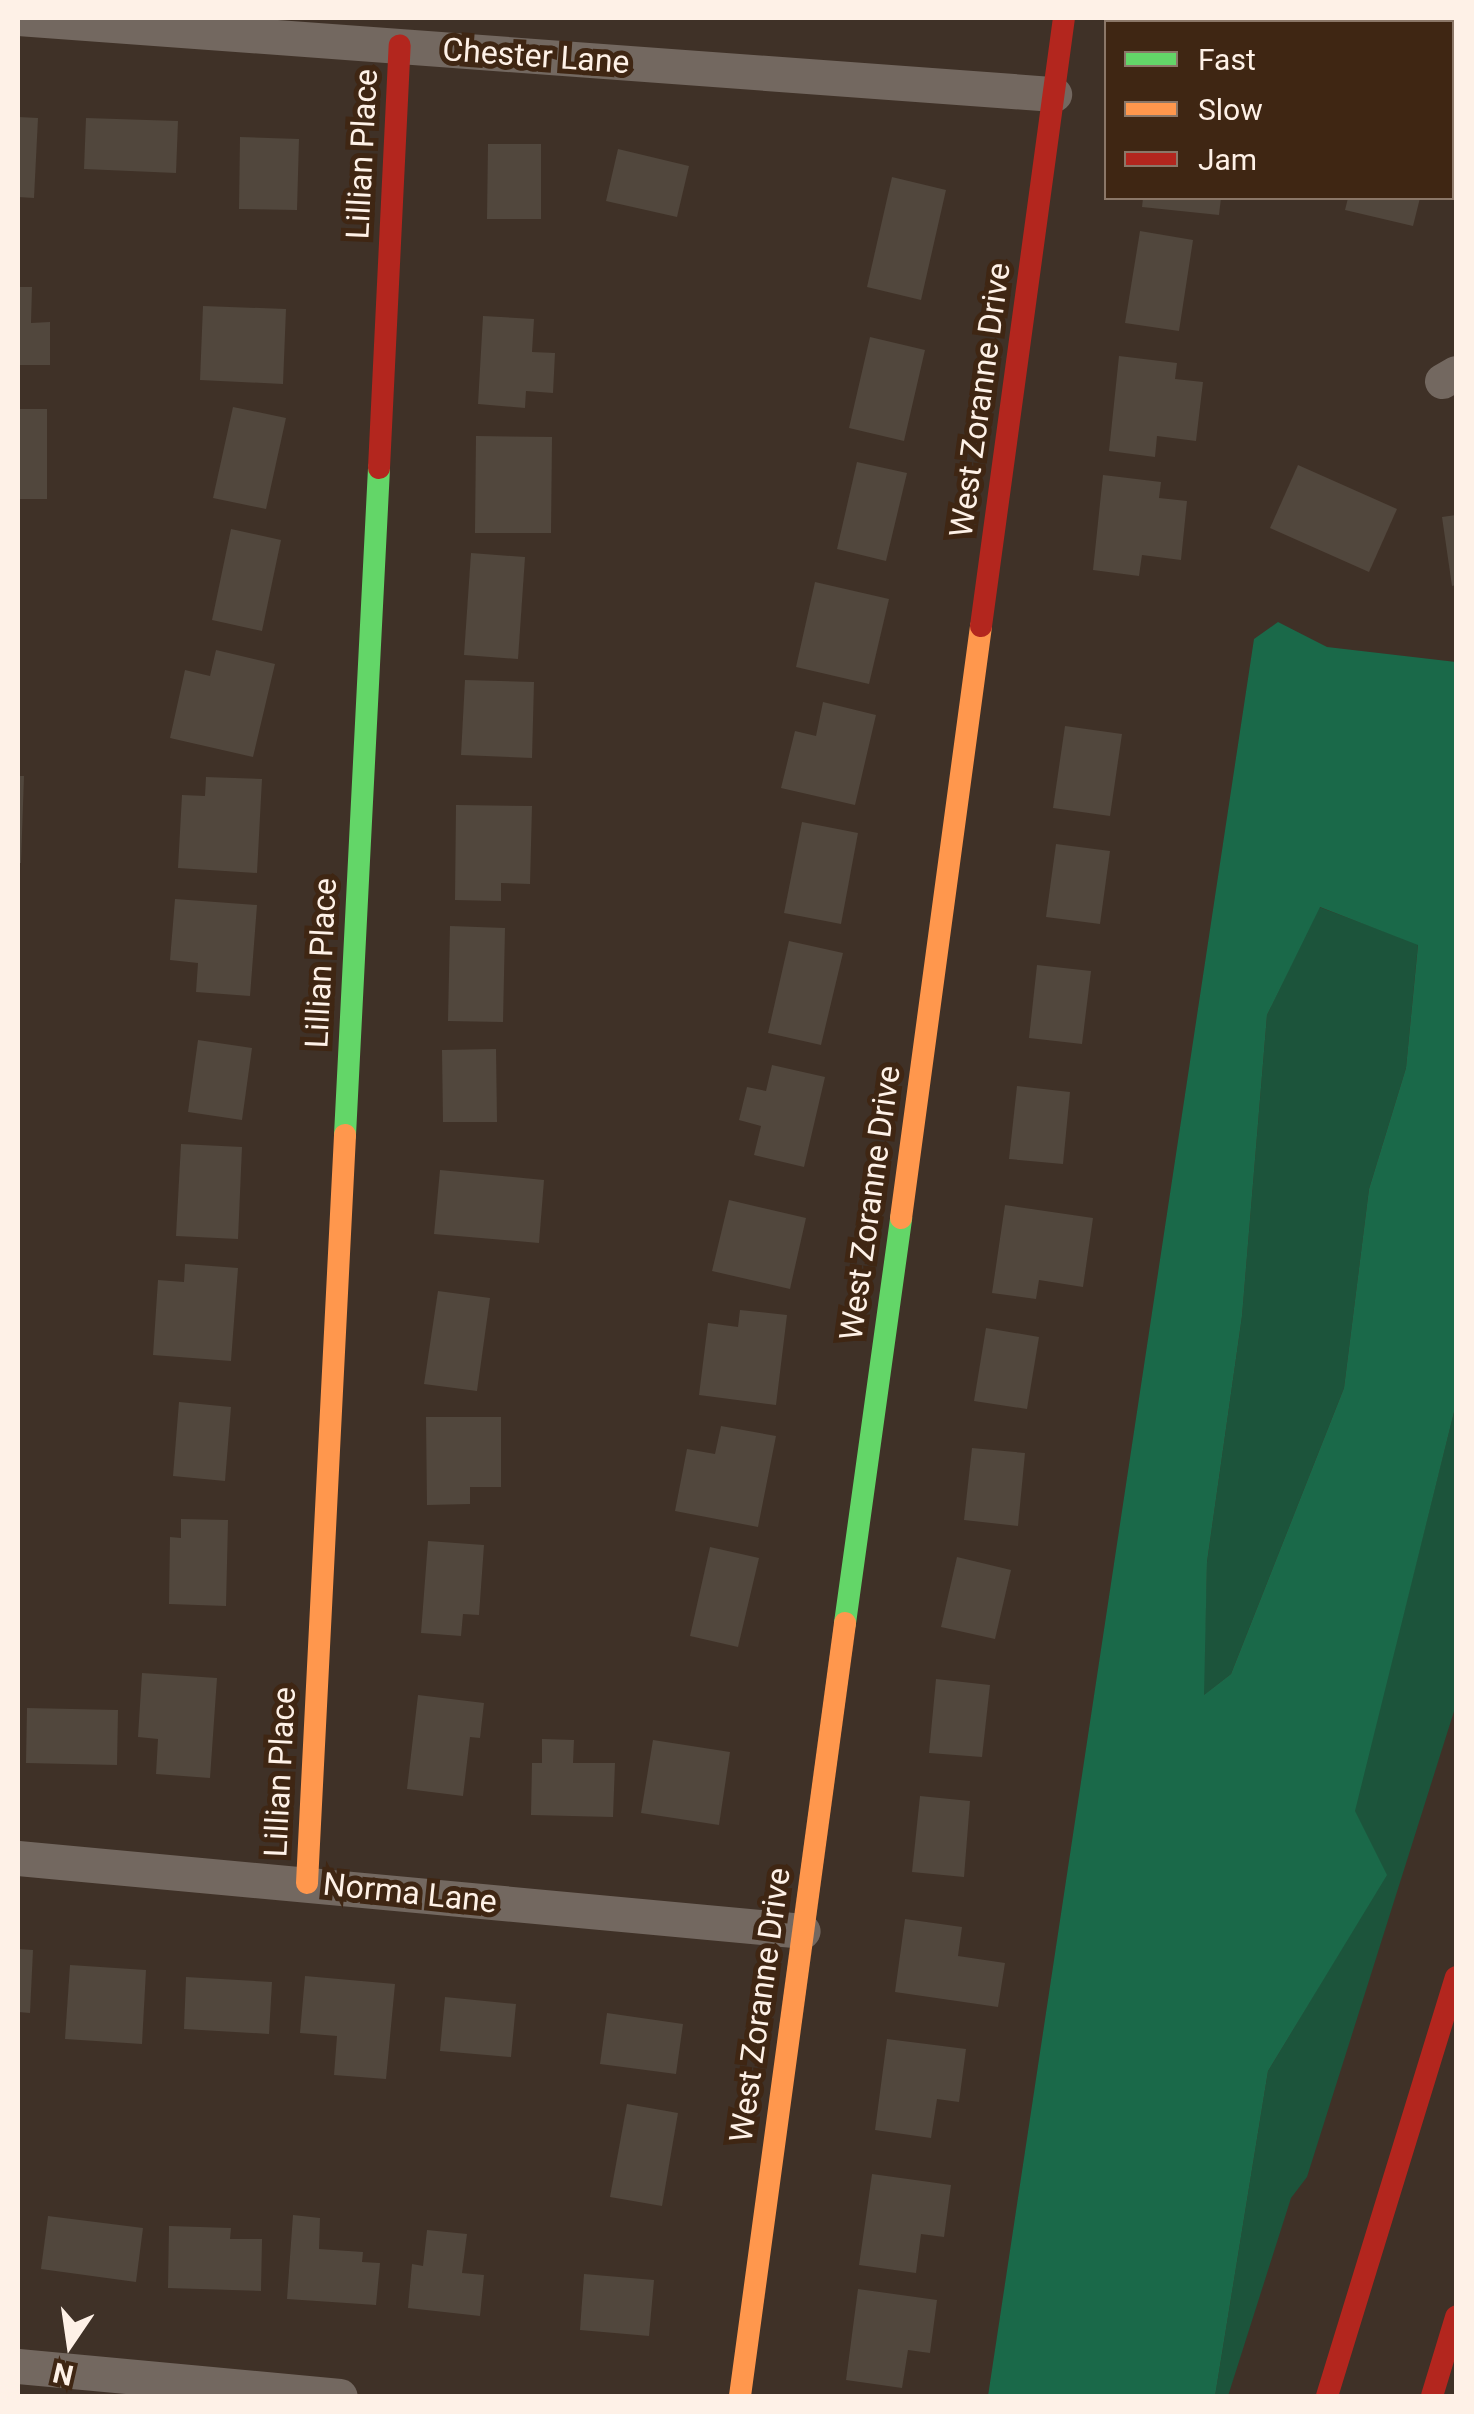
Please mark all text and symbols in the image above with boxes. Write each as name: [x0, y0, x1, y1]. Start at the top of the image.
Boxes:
legend: [1104, 20, 1454, 200]
street label: Chester Lane: [441, 30, 631, 82]
text: Fast: [1198, 42, 1256, 77]
street label: Lillian Place: [338, 68, 386, 240]
text: Slow: [1198, 92, 1263, 127]
text: Jam: [1198, 142, 1257, 177]
street label: West Zoranne Drive: [942, 260, 1018, 540]
street label: Lillian Place: [297, 877, 345, 1049]
street label: West Zoranne Drive: [832, 1063, 908, 1343]
street label: Lillian Place: [256, 1686, 304, 1858]
street label: Norma Lane: [321, 1865, 499, 1921]
street label: West Zoranne Drive: [722, 1865, 798, 2145]
north arrow: [20, 2294, 120, 2394]
text: N: [50, 2355, 76, 2392]

